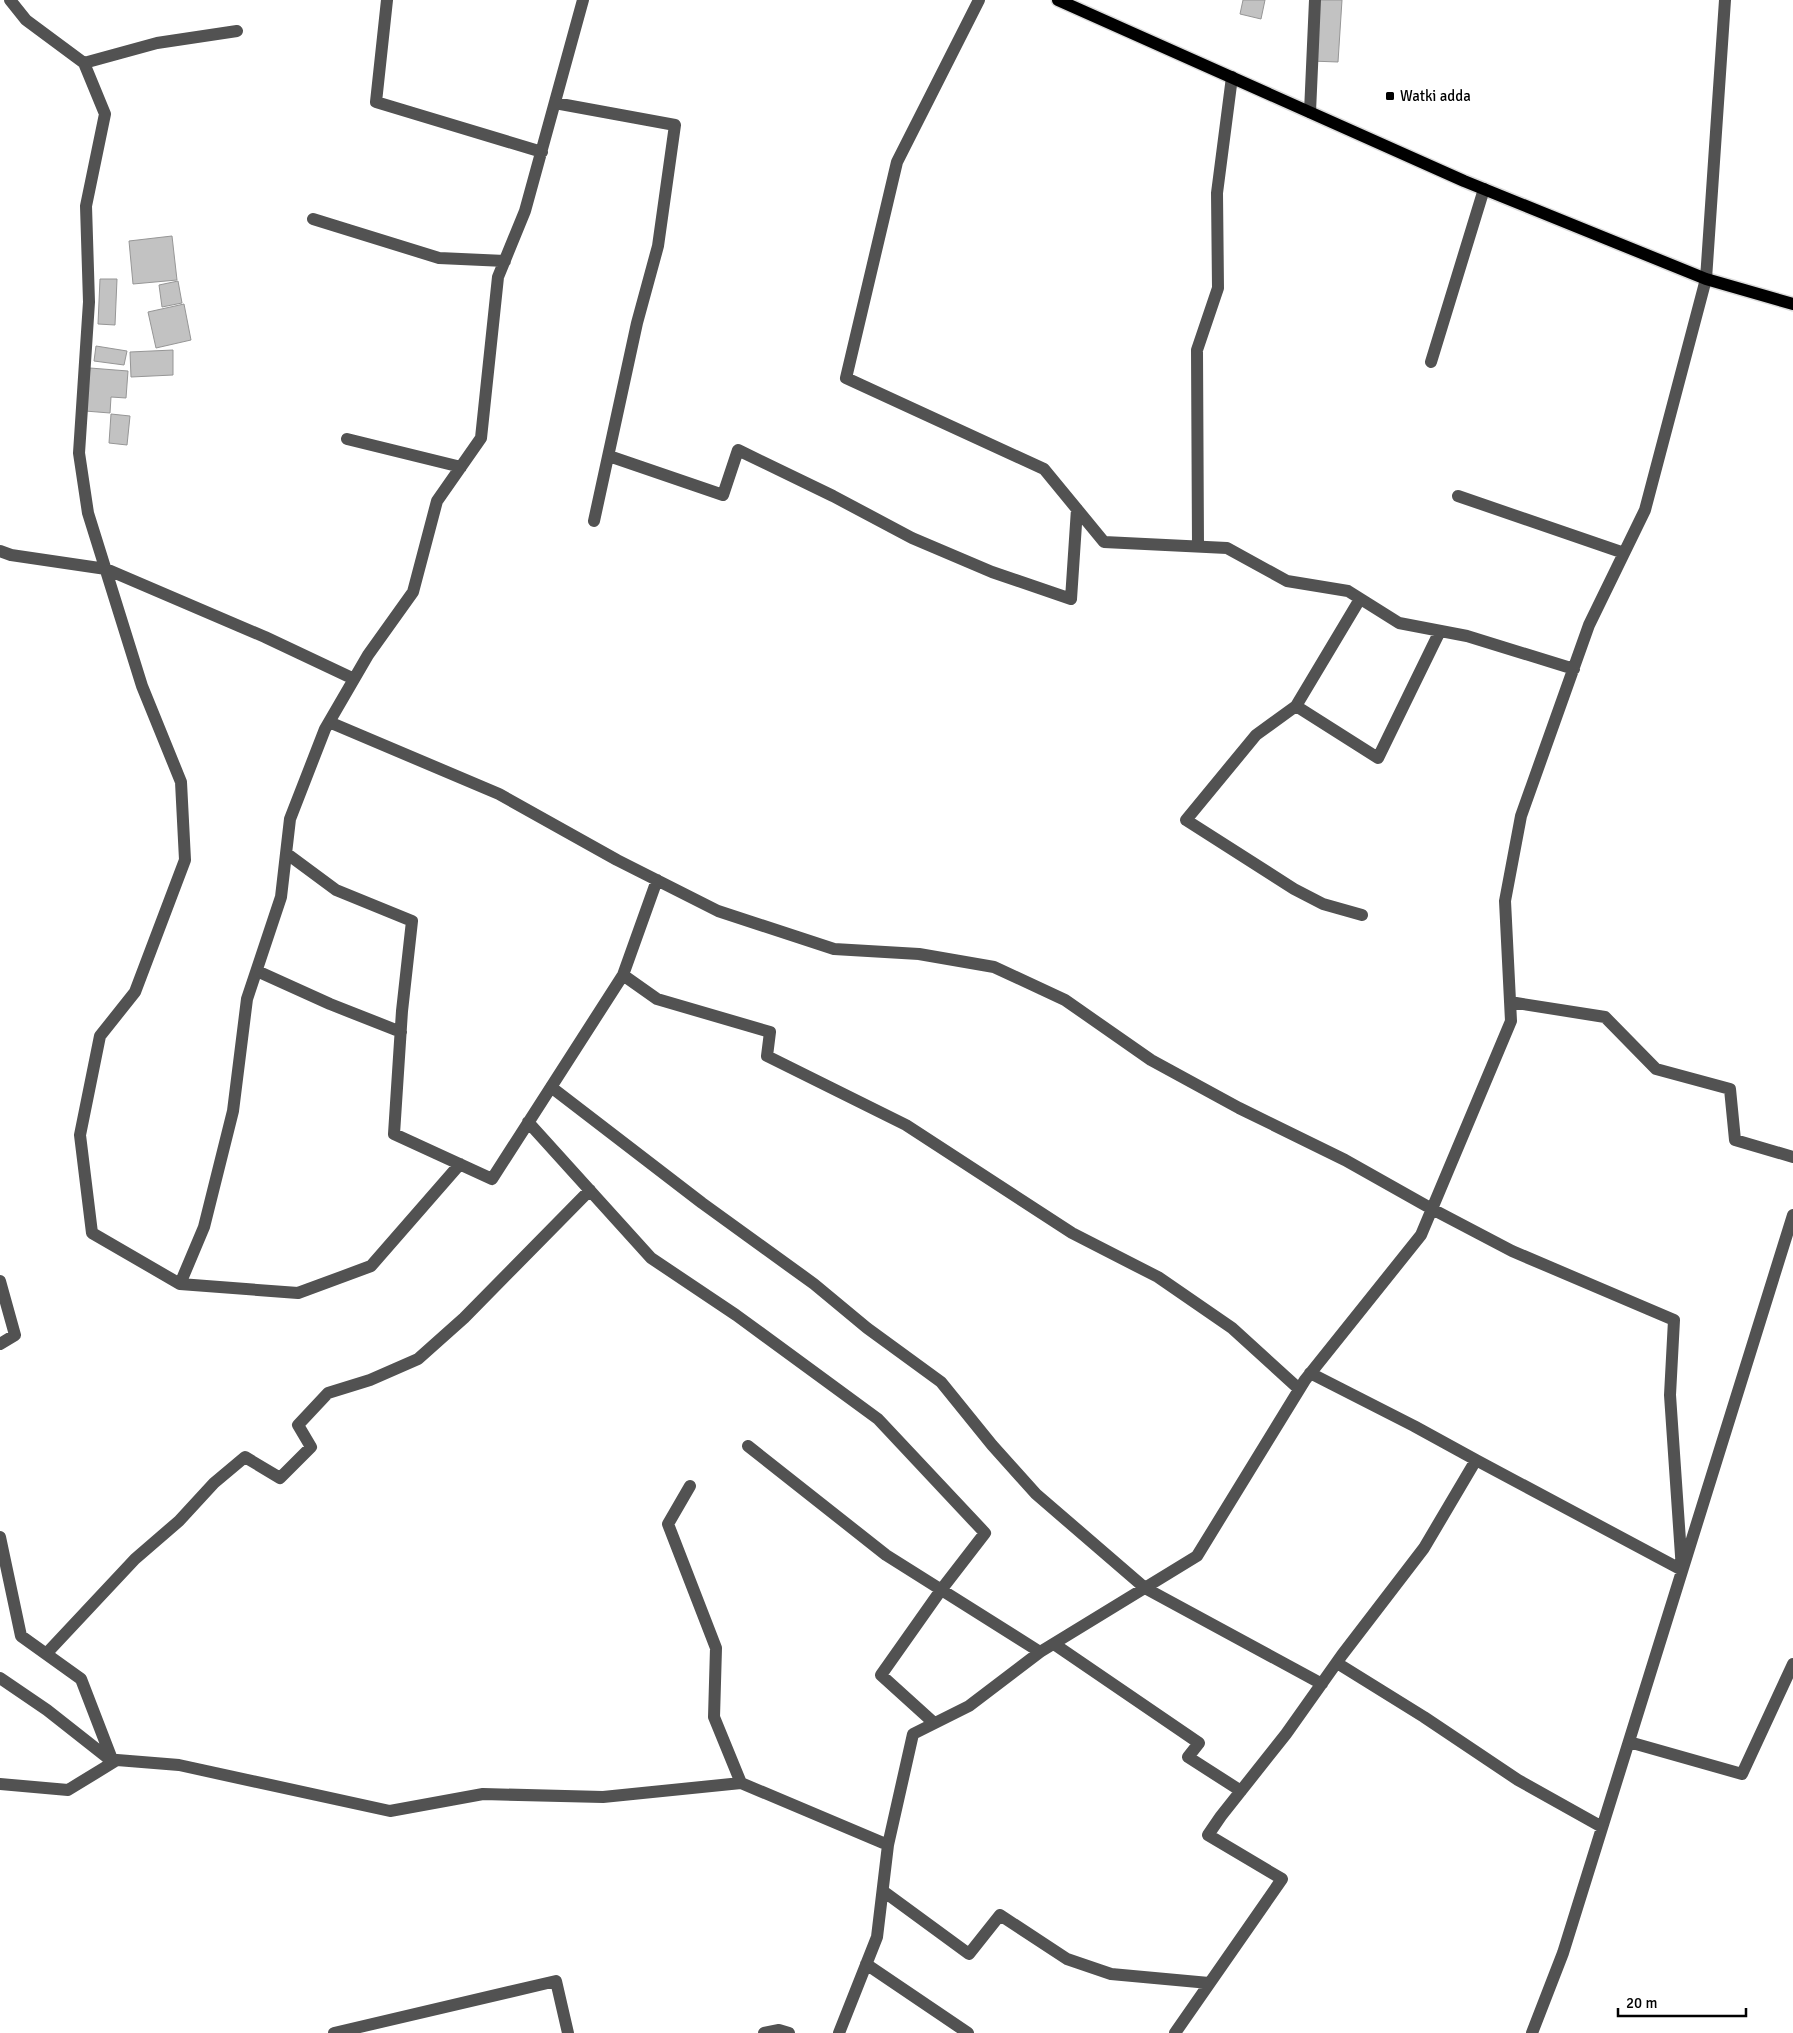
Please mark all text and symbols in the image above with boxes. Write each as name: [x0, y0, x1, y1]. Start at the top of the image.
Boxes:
place label: Watki adda: [1400, 87, 1471, 105]
marker: Watki adda: [1384, 90, 1396, 102]
scale bar: [1618, 1986, 1746, 2018]
text: 20 m: [1626, 1994, 1657, 2012]

